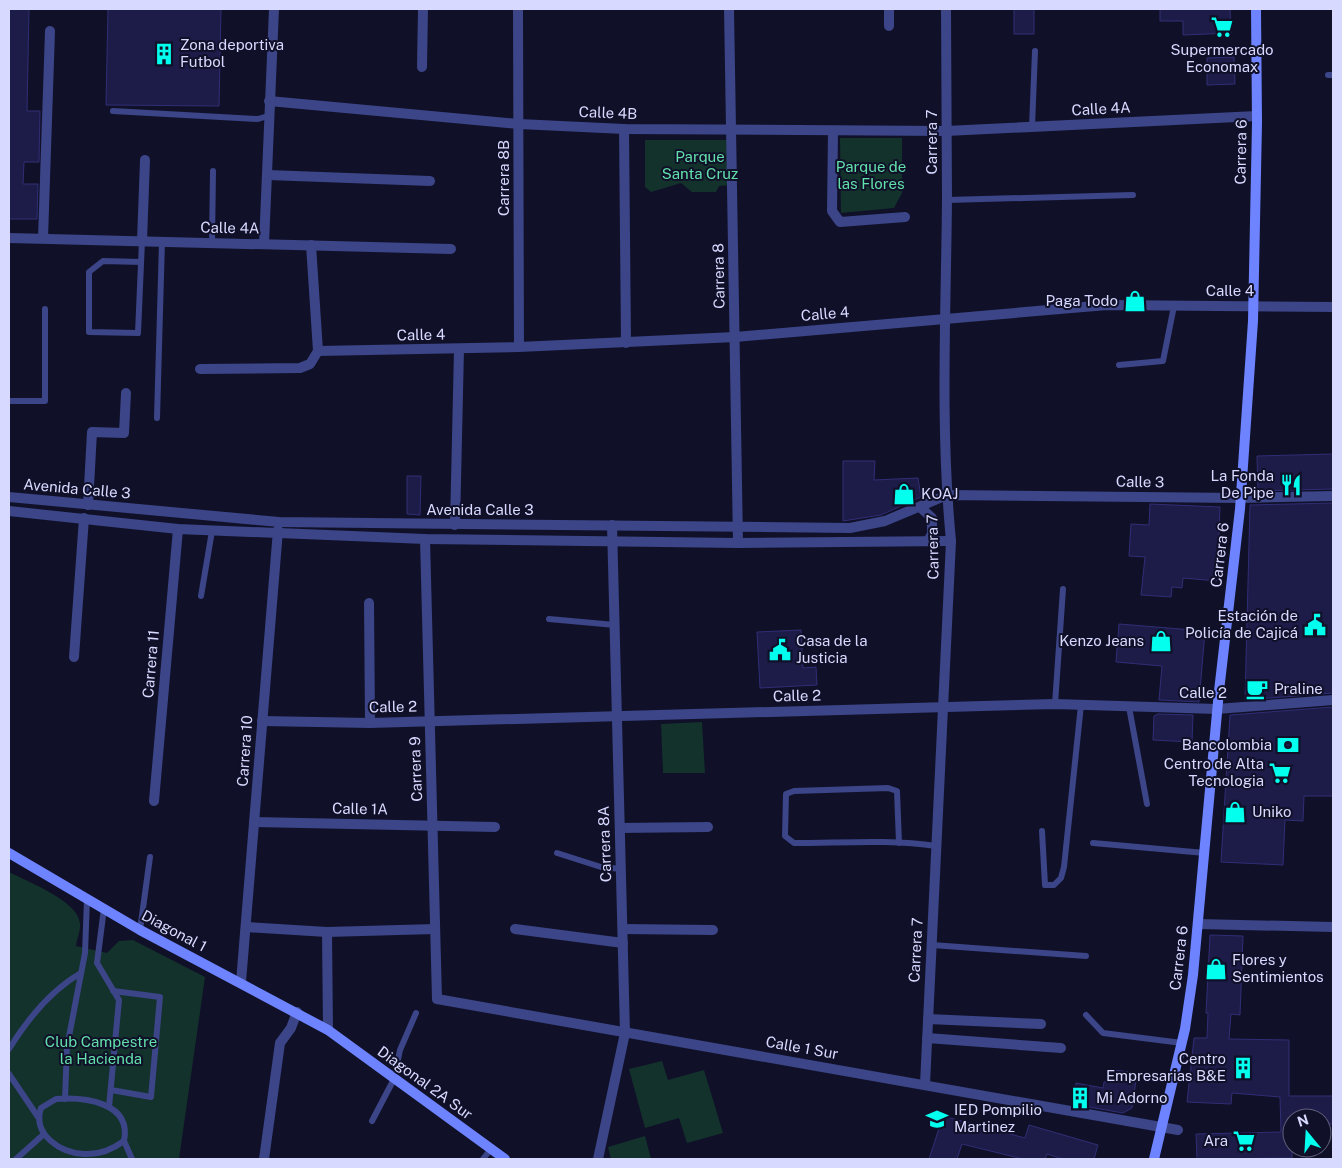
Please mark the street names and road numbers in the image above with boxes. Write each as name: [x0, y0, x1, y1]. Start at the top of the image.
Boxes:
street label: Calle 4A: [1071, 98, 1131, 119]
street label: Calle 4B: [578, 103, 638, 122]
street label: Carrera 7: [923, 109, 940, 175]
street label: Carrera 6: [1231, 119, 1250, 185]
street label: Carrera 8B: [495, 140, 512, 216]
street label: Calle 4A: [200, 218, 260, 237]
street label: Carrera 8: [709, 243, 728, 309]
street label: Calle 4: [1206, 282, 1254, 299]
street label: Calle 4: [800, 303, 850, 324]
street label: Calle 4: [397, 326, 445, 343]
street label: Calle 3: [1116, 473, 1164, 490]
street label: Avenida Calle 3: [23, 475, 131, 502]
street label: Avenida Calle 3: [426, 501, 534, 518]
street label: Carrera 7: [923, 514, 942, 580]
street label: Carrera 6: [1207, 521, 1232, 588]
street label: Carrera 11: [139, 629, 162, 699]
street label: Calle 2: [1179, 684, 1227, 701]
street label: Calle 2: [773, 687, 821, 704]
street label: Calle 2: [369, 698, 417, 715]
street label: Carrera 10: [234, 715, 255, 787]
street label: Carrera 9: [406, 736, 425, 802]
street label: Calle 1A: [332, 800, 388, 817]
street label: Carrera 8A: [595, 805, 614, 883]
street label: Diagonal 1: [139, 906, 210, 955]
street label: Carrera 7: [905, 917, 926, 983]
street label: Carrera 6: [1166, 924, 1191, 991]
street label: Calle 1 Sur: [764, 1033, 840, 1062]
street label: Diagonal 2A Sur: [375, 1042, 476, 1123]

